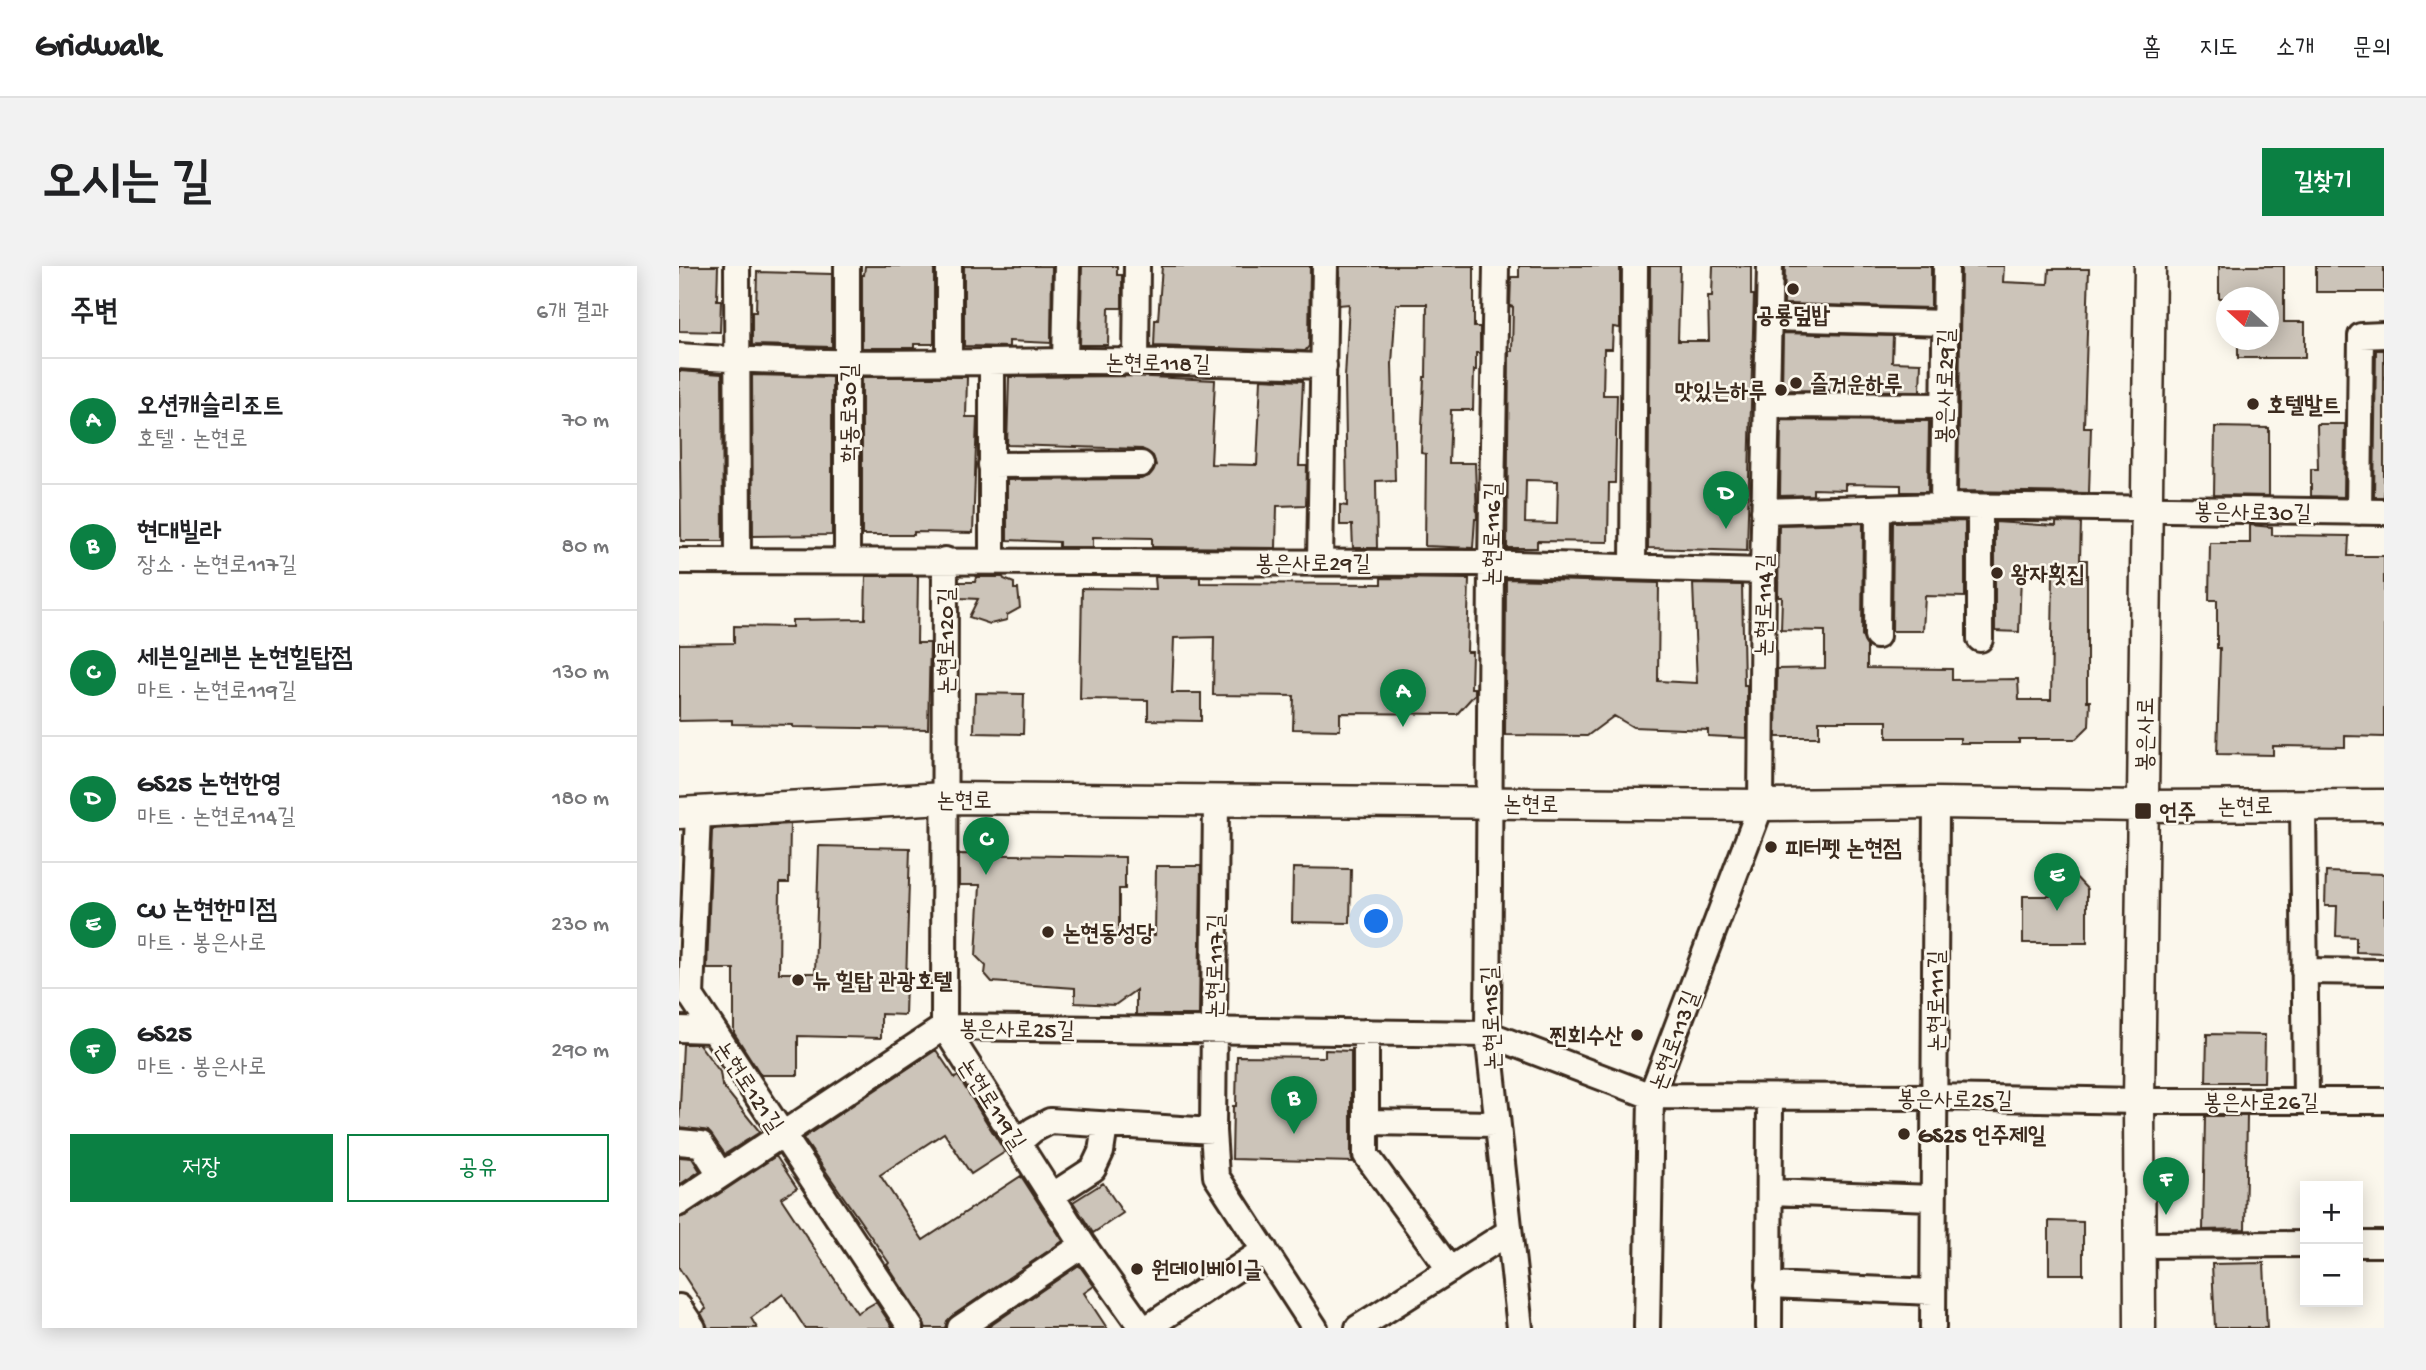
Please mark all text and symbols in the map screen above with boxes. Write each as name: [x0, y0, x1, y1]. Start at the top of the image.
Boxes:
text: Gridwalk: [35, 29, 160, 67]
text: 홈: [2142, 35, 2161, 64]
text: 지도: [2199, 35, 2238, 64]
text: 소개: [2276, 35, 2314, 64]
text: 문의: [2352, 35, 2391, 64]
button: 길찾기: [2262, 148, 2384, 216]
text: 오시는 길: [42, 157, 211, 215]
marker: 공룡덮밥: [1785, 281, 1801, 297]
north arrow: [2216, 287, 2279, 350]
text: 주변: [70, 297, 118, 332]
text: 6개 결과: [536, 300, 609, 327]
place label: 공룡덮밥: [1756, 304, 1831, 331]
street label: 봉은사로29길: [1933, 328, 1962, 444]
street label: 논현로118길: [1105, 351, 1211, 380]
street label: 학동로30길: [838, 363, 865, 463]
place label: 즐거운하루: [1810, 372, 1903, 400]
marker: 즐거운하루: [1788, 375, 1804, 391]
place label: 맛있는하루: [1674, 380, 1767, 407]
marker: 맛있는하루: [1773, 382, 1789, 398]
text: 오션캐슬리조트: [137, 393, 283, 424]
place label: 호텔발트: [2267, 394, 2341, 421]
marker: 호텔발트: [2245, 396, 2261, 412]
text: A: [86, 408, 100, 435]
text: 70 m: [562, 408, 609, 435]
text: 호텔 · 논현로: [137, 427, 248, 454]
pin: D: [1703, 471, 1749, 529]
street label: 논현로116길: [1480, 482, 1509, 586]
street label: 봉은사로30길: [2194, 500, 2312, 529]
text: 현대빌라: [137, 519, 221, 550]
text: B: [87, 534, 99, 561]
text: 80 m: [562, 534, 609, 561]
street label: 봉은사로29길: [1255, 552, 1371, 579]
text: 장소 · 논현로117길: [137, 553, 297, 580]
street label: 논현로114길: [1752, 553, 1781, 657]
place label: 왕자횟집: [2011, 562, 2085, 590]
marker: 왕자횟집: [1989, 565, 2005, 581]
street label: 논현로120길: [935, 587, 962, 695]
text: 세븐일레븐 논현힐탑점: [137, 645, 352, 676]
text: C: [87, 660, 99, 687]
text: 130 m: [553, 660, 609, 687]
pin: A: [1380, 669, 1426, 727]
text: 마트 · 논현로119길: [137, 679, 296, 706]
street label: 봉은사로: [2133, 697, 2162, 771]
text: GS25 논현한영: [137, 771, 282, 802]
text: D: [86, 786, 101, 813]
text: 180 m: [552, 786, 609, 813]
street label: 논현로: [936, 789, 992, 816]
street label: 논현로: [1503, 793, 1559, 820]
street label: 논현로: [2217, 795, 2273, 822]
marker: 언주: [2133, 801, 2153, 821]
place label: 언주: [2159, 801, 2196, 828]
text: 마트 · 논현로114길: [137, 805, 296, 832]
pin: C: [963, 817, 1009, 875]
place label: 피터펫 논현점: [1785, 837, 1902, 864]
marker: 피터펫 논현점: [1763, 839, 1779, 855]
pin: E: [2034, 853, 2080, 911]
text: CU 논현한미점: [137, 897, 277, 928]
your location: [1359, 904, 1393, 938]
text: E: [86, 912, 100, 939]
text: 230 m: [551, 912, 609, 939]
street label: 논현로117길: [1203, 914, 1232, 1019]
place label: 논현동성당: [1062, 922, 1155, 949]
marker: 논현동성당: [1040, 924, 1056, 940]
text: 마트 · 봉은사로: [137, 931, 266, 958]
street label: 논현로111길: [1925, 950, 1952, 1052]
street label: 논현로115길: [1478, 965, 1509, 1071]
place label: 뉴 힐탑 관광호텔: [812, 970, 953, 997]
marker: 뉴 힐탑 관광호텔: [790, 972, 806, 988]
street label: 논현로113길: [1646, 987, 1707, 1095]
street label: 봉은사로25길: [959, 1017, 1075, 1046]
text: GS25: [137, 1021, 192, 1052]
place label: 찐회수산: [1549, 1025, 1623, 1052]
marker: 찐회수산: [1629, 1027, 1645, 1043]
street label: 논현로121길: [707, 1037, 787, 1139]
text: F: [87, 1038, 99, 1065]
text: 290 m: [551, 1038, 609, 1065]
street label: 논현로119길: [950, 1054, 1030, 1156]
text: 마트 · 봉은사로: [137, 1055, 266, 1082]
pin: B: [1271, 1076, 1317, 1134]
street label: 봉은사로25길: [1897, 1087, 2013, 1116]
street label: 봉은사로26길: [2203, 1091, 2319, 1118]
place label: GS25 언주제일: [1918, 1124, 2047, 1151]
marker: GS25 언주제일: [1896, 1126, 1912, 1142]
button: 저장: [70, 1134, 333, 1202]
button: 공유: [347, 1134, 609, 1202]
pin: F: [2143, 1157, 2189, 1215]
map controls: [2300, 1181, 2363, 1307]
button: +: [2300, 1181, 2363, 1244]
button: −: [2300, 1244, 2363, 1307]
place label: 원데이베이글: [1151, 1259, 1262, 1286]
marker: 원데이베이글: [1129, 1261, 1145, 1277]

